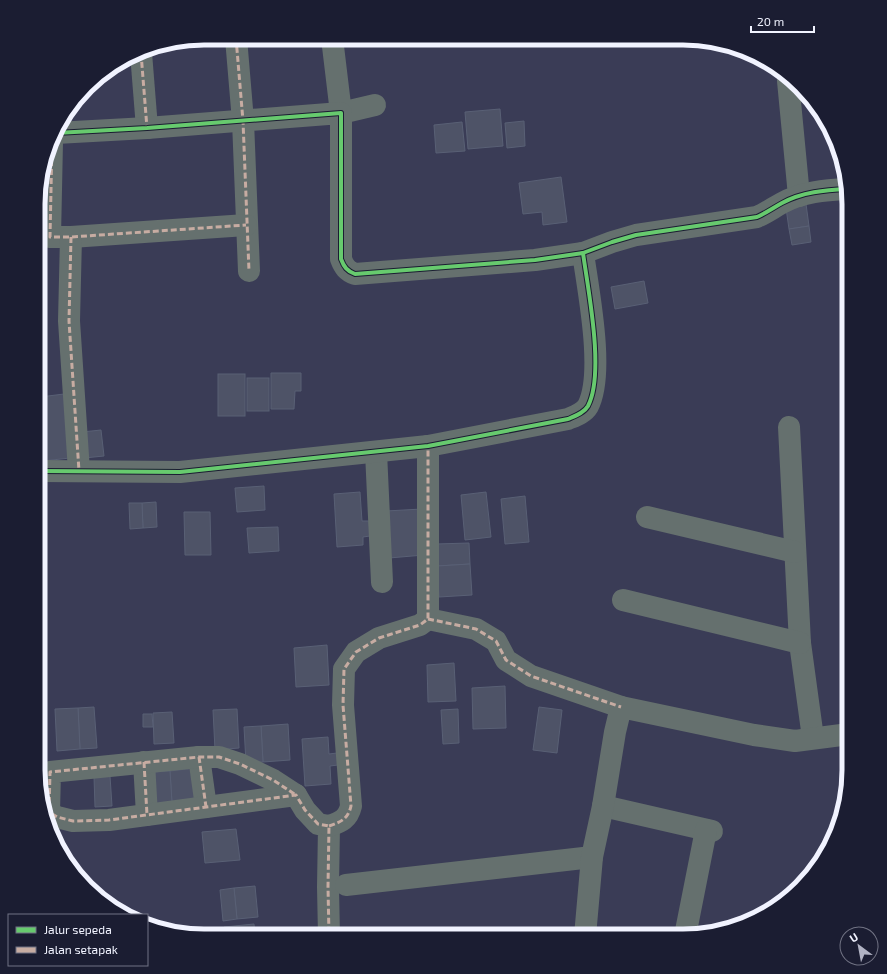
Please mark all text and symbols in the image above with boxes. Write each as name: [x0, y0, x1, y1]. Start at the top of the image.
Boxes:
scale bar: [751, 8, 814, 34]
text: 20 m: [757, 14, 784, 28]
legend: [8, 914, 148, 966]
text: Jalur sepeda: [44, 922, 112, 936]
north arrow: [839, 926, 879, 966]
text: U: [847, 930, 860, 945]
text: Jalan setapak: [44, 942, 118, 956]

